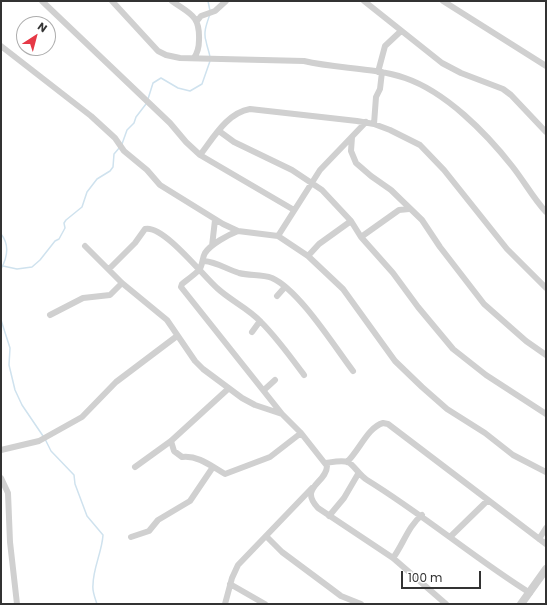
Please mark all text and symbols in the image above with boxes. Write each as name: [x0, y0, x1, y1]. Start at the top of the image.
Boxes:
north arrow: [16, 16, 56, 56]
text: N: [34, 18, 51, 36]
scale bar: [403, 563, 483, 589]
text: 100 m: [408, 569, 442, 586]

